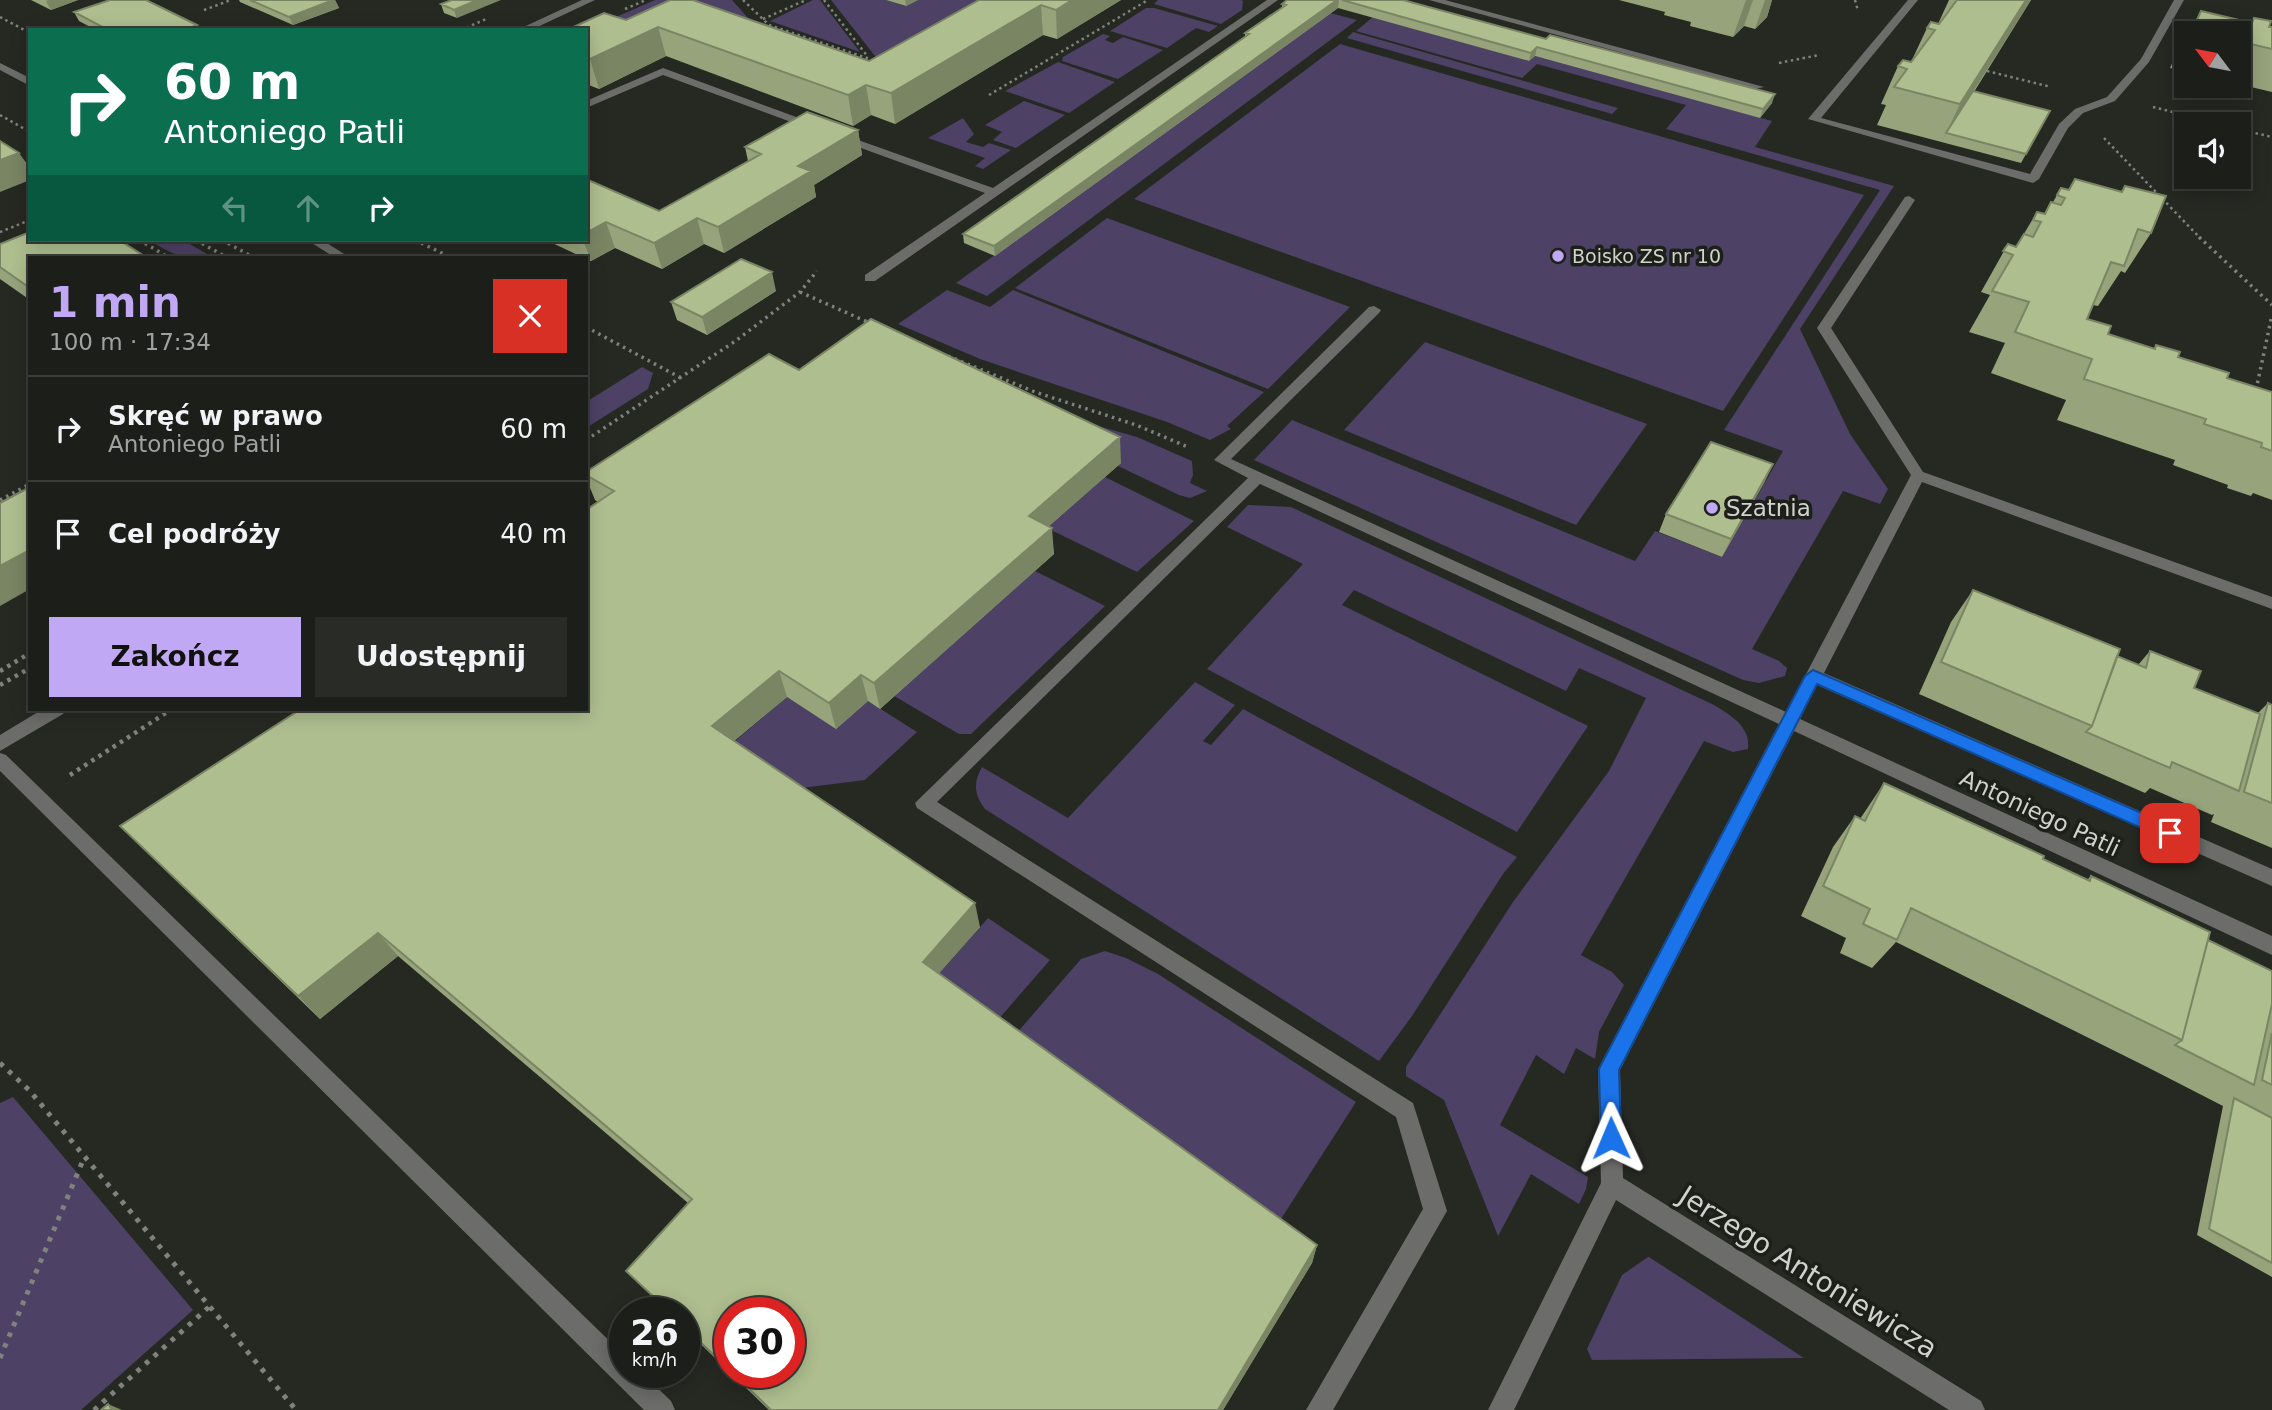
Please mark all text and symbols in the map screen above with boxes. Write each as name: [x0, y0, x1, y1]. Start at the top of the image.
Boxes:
north arrow: [2174, 21, 2250, 98]
map controls: [2174, 21, 2251, 189]
text: 60 m: [164, 54, 300, 111]
icon: right: [49, 56, 140, 147]
button: sound: [2174, 112, 2251, 189]
text: Antoniego Patli: [164, 113, 405, 151]
icon: left: [216, 189, 254, 227]
icon: ahead: [289, 189, 327, 227]
icon: right: [362, 189, 400, 227]
place label: Boisko ZS nr 10: [1572, 245, 1721, 267]
marker: Boisko ZS nr 10: [1550, 248, 1566, 264]
text: 1 min: [49, 278, 181, 327]
button: close: [493, 279, 567, 353]
text: 100 m · 17:34: [49, 329, 211, 355]
text: Skręć w prawo: [108, 401, 323, 431]
icon: right: [49, 410, 87, 448]
text: 60 m: [500, 414, 567, 444]
text: Antoniego Patli: [108, 431, 281, 457]
place label: Szatnia: [1726, 495, 1811, 521]
marker: Szatnia: [1704, 500, 1720, 516]
icon: arrive: [49, 515, 87, 553]
text: Cel podróży: [108, 519, 281, 549]
text: 40 m: [500, 519, 567, 549]
button: Zakończ: [49, 617, 301, 697]
button: Udostępnij: [315, 617, 567, 697]
street label: Antoniego Patli: [1956, 765, 2124, 861]
pin: [2140, 803, 2200, 863]
icon: arrive: [2151, 814, 2189, 852]
position arrow: [1574, 1101, 1648, 1175]
street label: Jerzego Antoniewicza: [1671, 1178, 1943, 1365]
speed limit sign: 30: [714, 1297, 805, 1388]
text: 26: [630, 1313, 679, 1353]
text: km/h: [632, 1349, 677, 1370]

